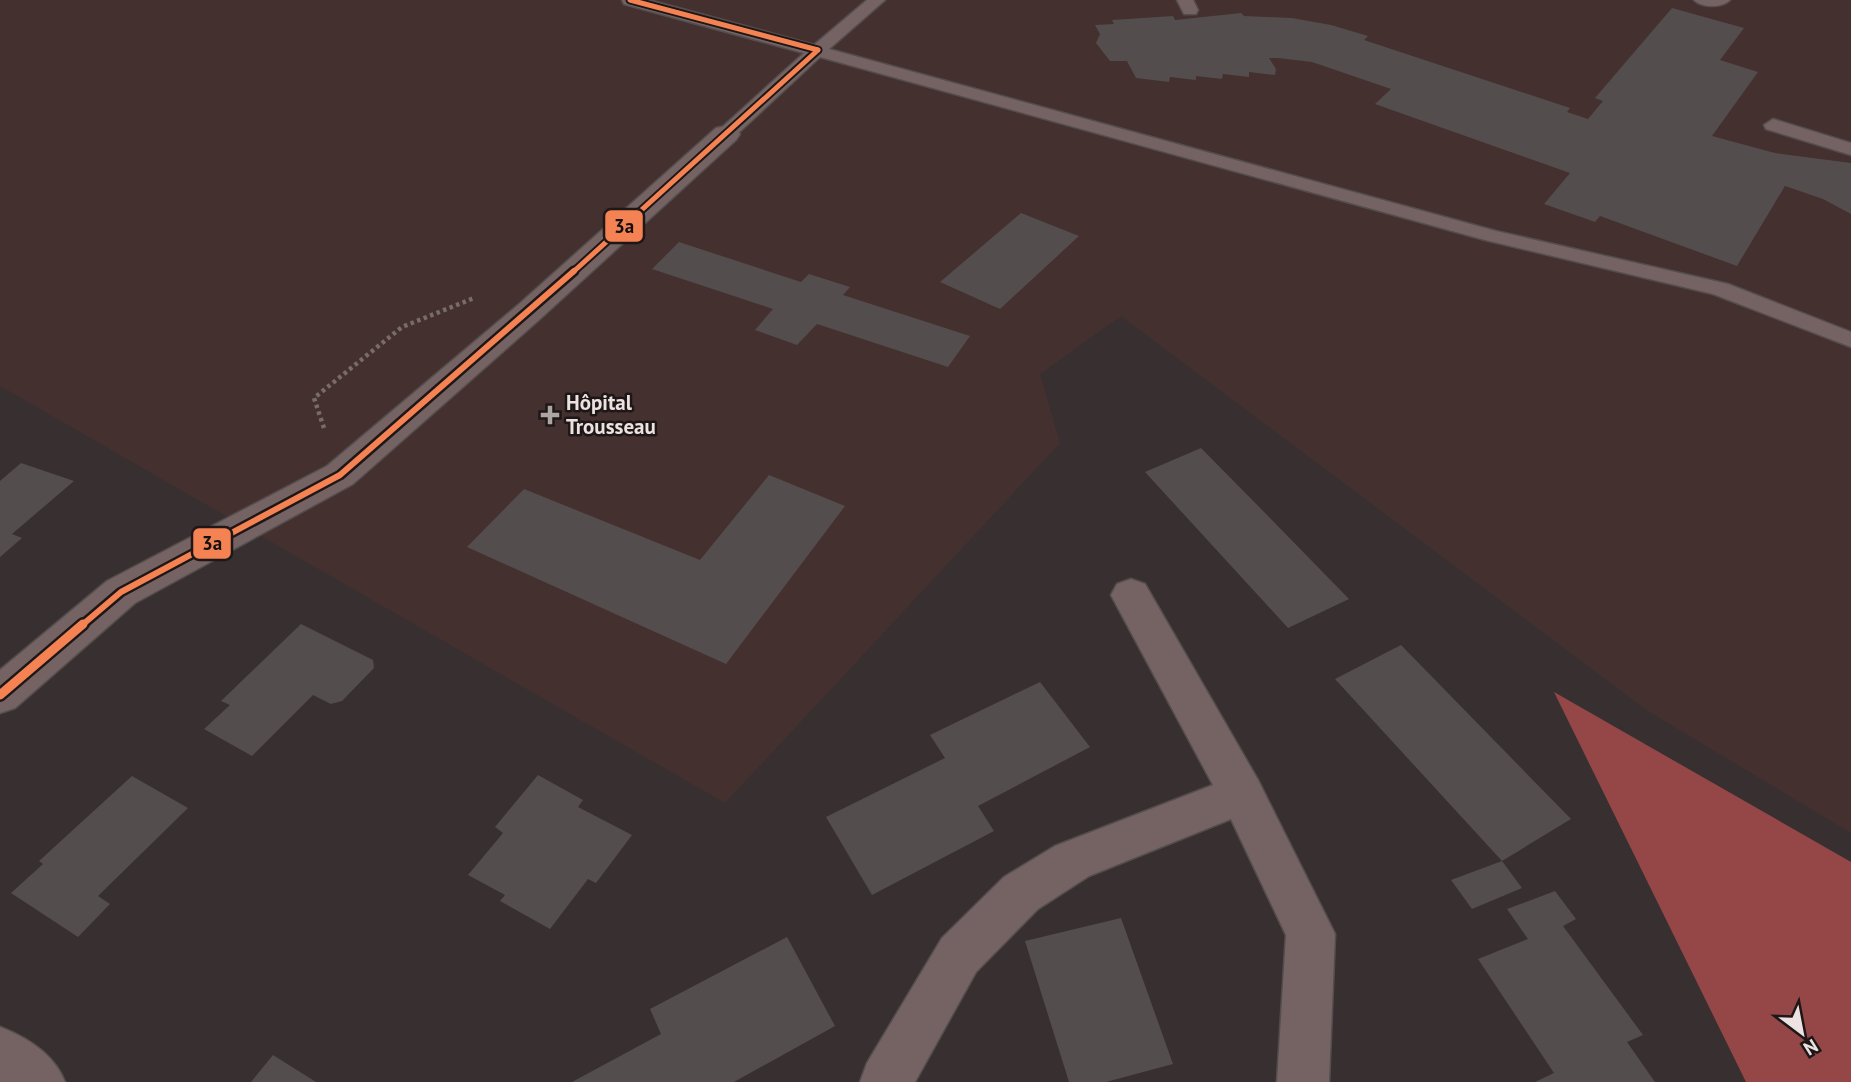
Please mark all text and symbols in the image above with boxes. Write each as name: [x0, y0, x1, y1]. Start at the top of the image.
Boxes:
line badge: 3a: [604, 209, 644, 243]
text: 3a: [614, 214, 634, 238]
place label: Hôpital Trousseau: [566, 389, 656, 440]
marker: Hôpital Trousseau: [540, 405, 560, 425]
line badge: 3a: [192, 527, 232, 560]
text: 3a: [202, 531, 222, 555]
north arrow: [1767, 998, 1837, 1068]
text: N: [1799, 1034, 1823, 1061]

